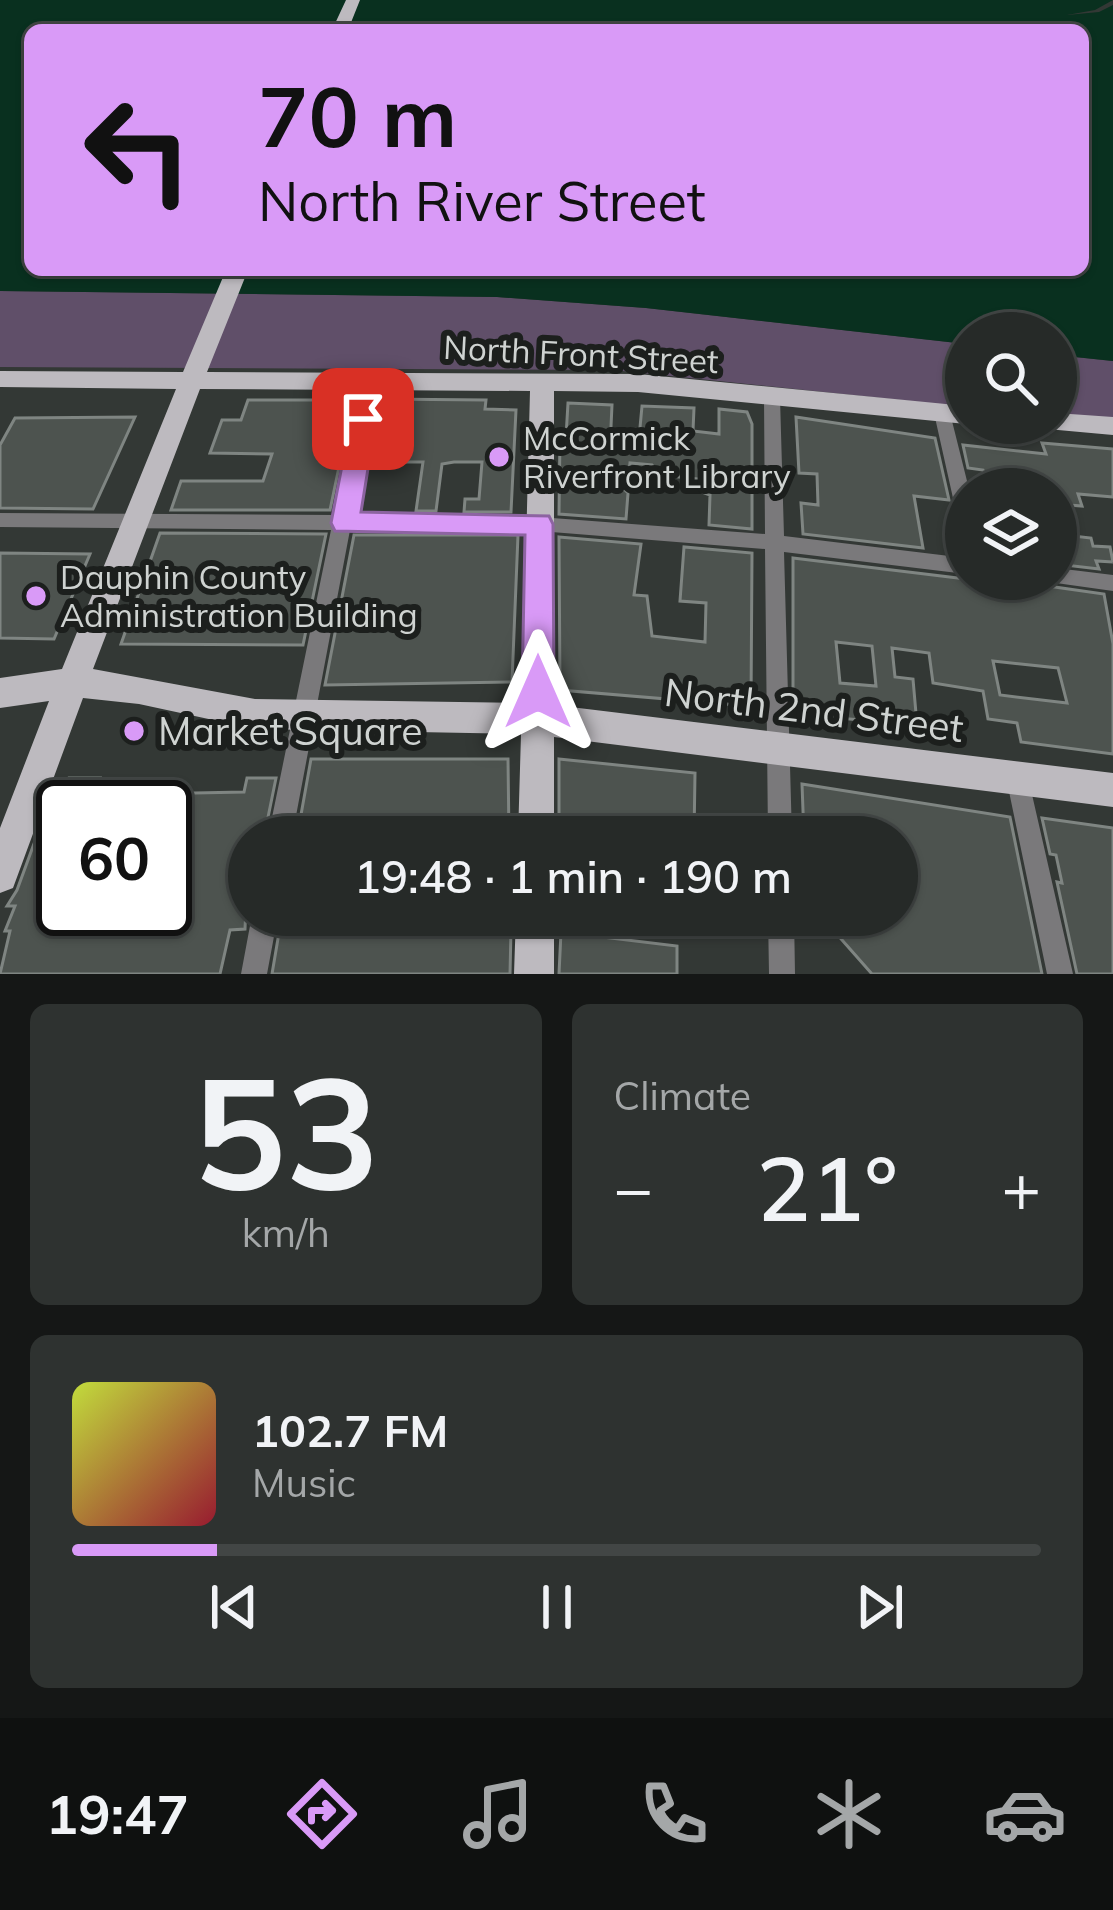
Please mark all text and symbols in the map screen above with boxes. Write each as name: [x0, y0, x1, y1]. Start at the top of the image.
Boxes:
text: 70 m: [258, 63, 457, 168]
icon: left: [60, 72, 216, 228]
text: North River Street: [258, 167, 706, 235]
map controls: [945, 312, 1077, 600]
button: search: [945, 312, 1077, 444]
street label: North Front Street: [442, 326, 720, 381]
pin: [312, 368, 414, 470]
icon: arrive: [330, 386, 396, 452]
place label: McCormick Riverfront Library: [523, 417, 791, 496]
marker: McCormick Riverfront Library: [486, 444, 512, 470]
button: layers: [945, 468, 1077, 600]
place label: Dauphin County Administration Building: [60, 556, 418, 635]
marker: Dauphin County Administration Building: [23, 583, 49, 609]
position arrow: [475, 629, 601, 755]
street label: North 2nd Street: [662, 667, 966, 752]
place label: Market Square: [158, 706, 422, 755]
marker: Market Square: [121, 718, 147, 744]
speed limit sign: 60: [36, 780, 192, 936]
text: 19:48 · 1 min · 190 m: [354, 848, 792, 904]
text: 53: [192, 1032, 379, 1228]
text: Climate: [614, 1071, 751, 1120]
text: 21°: [756, 1131, 898, 1244]
text: −: [614, 1146, 653, 1229]
text: +: [1001, 1146, 1041, 1229]
text: km/h: [242, 1208, 330, 1257]
text: 102.7 FM: [252, 1402, 448, 1458]
text: Music: [252, 1458, 356, 1507]
icon: previous: [201, 1574, 267, 1640]
icon: pause: [524, 1574, 590, 1640]
icon: next: [847, 1574, 913, 1640]
icon: directions: [280, 1772, 364, 1856]
icon: music: [456, 1772, 540, 1856]
icon: phone: [632, 1772, 716, 1856]
icon: climate: [807, 1772, 891, 1856]
icon: car: [983, 1772, 1067, 1856]
text: 19:47: [46, 1780, 189, 1848]

